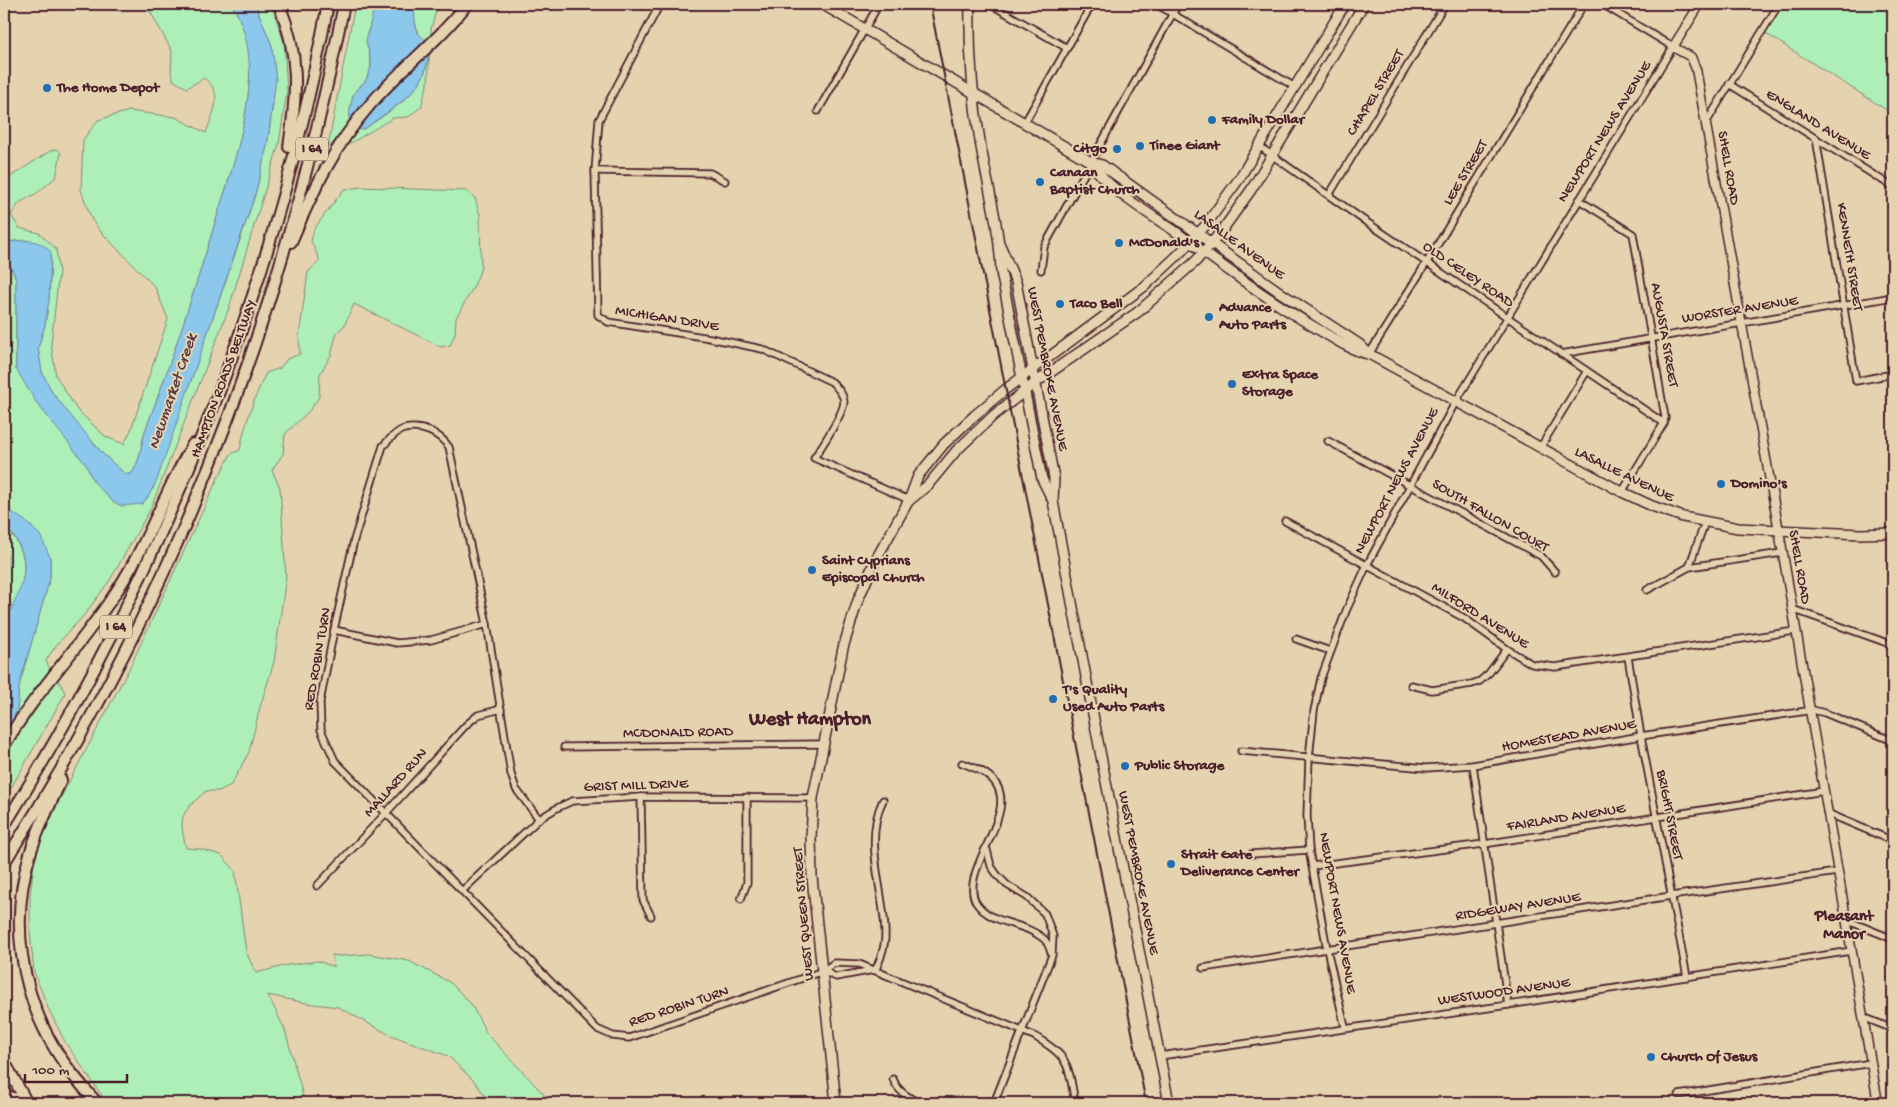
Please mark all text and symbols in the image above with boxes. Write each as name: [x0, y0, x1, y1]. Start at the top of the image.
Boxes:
street label: CHAPEL STREET: [1343, 46, 1409, 139]
street label: NEWPORT NEWS AVENUE: [1554, 58, 1656, 206]
place label: The Home Depot: [56, 79, 161, 97]
marker: The Home Depot: [41, 82, 53, 94]
street label: ENGLAND AVENUE: [1762, 85, 1874, 165]
place label: Family Dollar: [1221, 111, 1306, 129]
marker: Family Dollar: [1206, 114, 1218, 126]
street label: SHELL ROAD: [1713, 130, 1743, 207]
street label: LEE STREET: [1440, 136, 1493, 209]
place label: Tinee Giant: [1149, 137, 1221, 155]
road number: I 64: [296, 138, 328, 160]
place label: Citgo: [1072, 140, 1107, 158]
marker: Tinee Giant: [1134, 140, 1146, 152]
marker: Citgo: [1111, 143, 1123, 155]
place label: Canaan Baptist Church: [1049, 164, 1140, 199]
marker: Canaan Baptist Church: [1034, 176, 1046, 188]
street label: KENNETH STREET: [1832, 202, 1867, 314]
street label: LASALLE AVENUE: [1190, 206, 1289, 285]
place label: McDonald's: [1129, 234, 1200, 252]
marker: McDonald's: [1113, 237, 1125, 249]
street label: OLD CELEY ROAD: [1419, 238, 1517, 312]
street label: AUGUSTA STREET: [1646, 281, 1682, 390]
street label: WEST PEMBROKE AVENUE: [1022, 286, 1072, 453]
street label: WORSTER AVENUE: [1681, 292, 1800, 328]
place label: Taco Bell: [1069, 295, 1123, 313]
street label: HAMPTON ROADS BELTWAY: [187, 297, 261, 461]
marker: Taco Bell: [1054, 298, 1066, 310]
place label: Advance Auto Parts: [1218, 299, 1287, 334]
street label: MICHIGAN DRIVE: [614, 302, 721, 336]
marker: Advance Auto Parts: [1203, 311, 1215, 323]
water label: Newmarket Creek: [145, 330, 203, 452]
place label: Extra Space Storage: [1242, 366, 1319, 401]
marker: Extra Space Storage: [1226, 378, 1238, 390]
street label: NEWPORT NEWS AVENUE: [1351, 404, 1444, 557]
street label: LASALLE AVENUE: [1571, 443, 1677, 507]
street label: SOUTH FALLON COURT: [1428, 475, 1553, 557]
place label: Domino's: [1729, 475, 1788, 493]
marker: Domino's: [1715, 478, 1727, 490]
street label: SHELL ROAD: [1784, 529, 1814, 606]
place label: Saint Cyprians Episcopal Church: [822, 552, 925, 587]
marker: Saint Cyprians Episcopal Church: [806, 564, 818, 576]
street label: MILFORD AVENUE: [1428, 579, 1533, 654]
street label: RED ROBIN TURN: [300, 606, 336, 712]
road number: I 64: [100, 616, 132, 638]
place label: T's Quality Used Auto Parts: [1062, 681, 1166, 716]
marker: T's Quality Used Auto Parts: [1047, 693, 1059, 705]
district label: West Hampton: [748, 709, 872, 732]
street label: HOMESTEAD AVENUE: [1501, 715, 1638, 757]
street label: MCDONALD ROAD: [623, 723, 734, 743]
street label: MALLARD RUN: [360, 745, 432, 821]
place label: Public Storage: [1134, 757, 1225, 775]
marker: Public Storage: [1119, 760, 1131, 772]
street label: BRIGHT STREET: [1651, 767, 1687, 863]
street label: GRIST MILL DRIVE: [583, 775, 689, 797]
street label: WEST PEMBROKE AVENUE: [1113, 790, 1163, 957]
street label: FAIRLAND AVENUE: [1504, 800, 1627, 836]
street label: NEWPORT NEWS AVENUE: [1314, 831, 1360, 996]
street label: WEST QUEEN STREET: [789, 845, 819, 982]
place label: Strait Gate Deliverance Center: [1179, 846, 1300, 881]
marker: Strait Gate Deliverance Center: [1165, 858, 1177, 870]
street label: RIDGEWAY AVENUE: [1454, 888, 1583, 926]
district label: Pleasant Manor: [1814, 908, 1875, 945]
street label: WESTWOOD AVENUE: [1437, 974, 1572, 1010]
street label: RED ROBIN TURN: [627, 982, 731, 1032]
place label: Church Of Jesus: [1660, 1048, 1759, 1066]
marker: Church Of Jesus: [1645, 1051, 1657, 1063]
scale bar: [25, 1052, 128, 1084]
text: 100 m: [31, 1062, 70, 1080]

